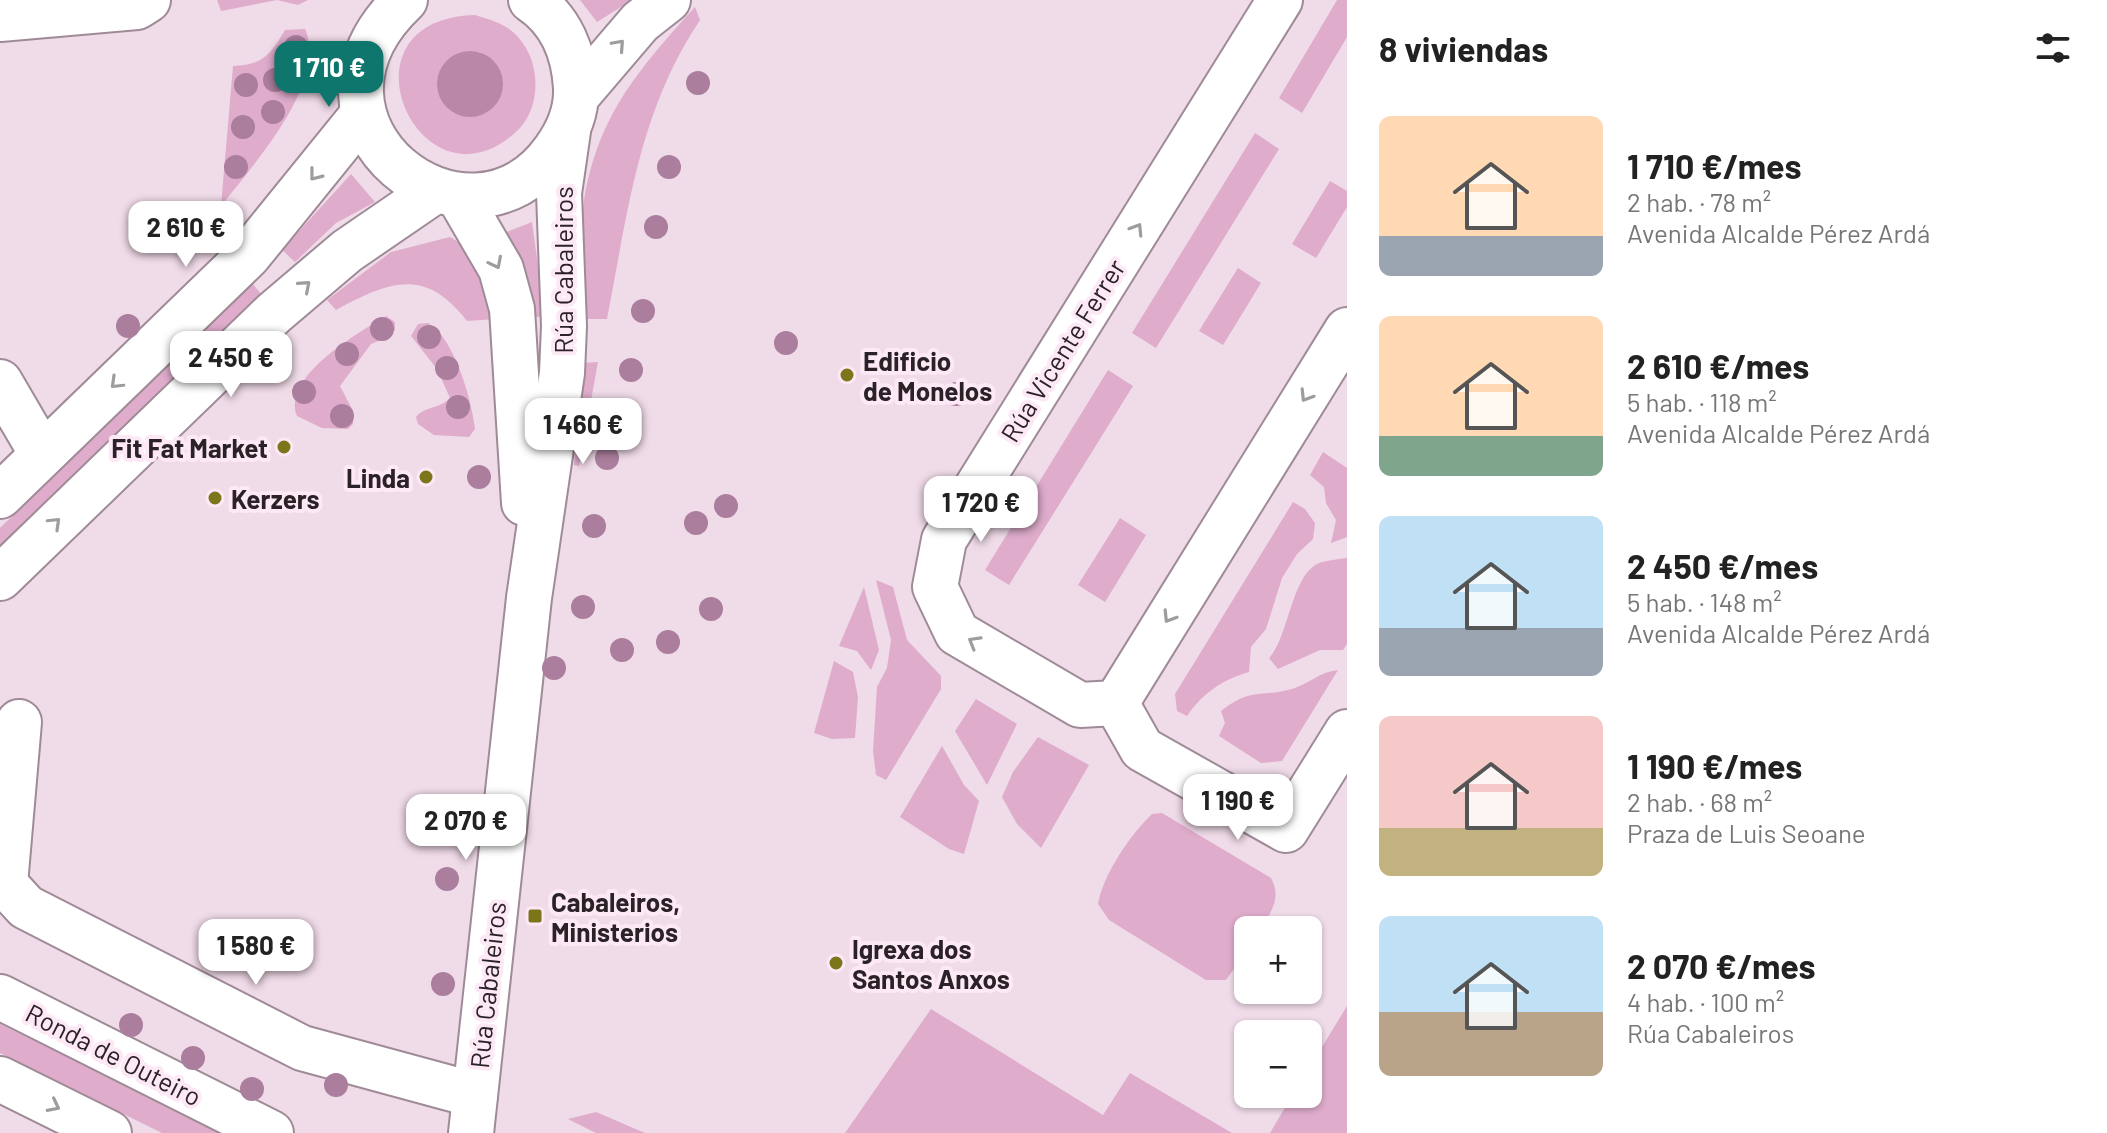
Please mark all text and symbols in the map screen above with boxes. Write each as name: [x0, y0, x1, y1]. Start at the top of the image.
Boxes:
icon: filters: [2031, 26, 2075, 70]
text: 8 viviendas: [1379, 28, 1548, 69]
one-way arrow: [609, 40, 624, 54]
pin: 1 710 €: [255, 41, 403, 109]
text: 1 710 €: [292, 51, 366, 82]
text: 1 710 €/mes: [1627, 145, 1802, 186]
icon: home: [1443, 148, 1539, 244]
one-way arrow: [310, 166, 325, 180]
street label: Rúa Cabaleiros: [547, 186, 578, 354]
text: 2 hab. · 78 m²: [1627, 186, 1771, 217]
pin: 2 610 €: [112, 201, 260, 269]
text: 2 610 €: [146, 211, 226, 242]
text: Avenida Alcalde Pérez Ardá: [1627, 217, 1930, 248]
one-way arrow: [1128, 223, 1143, 238]
street label: Rúa Vicente Ferrer: [993, 252, 1131, 447]
one-way arrow: [487, 255, 502, 270]
one-way arrow: [296, 281, 311, 296]
pin: 2 450 €: [157, 331, 305, 399]
text: 2 450 €: [188, 341, 274, 372]
place label: Edificio de Monelos: [863, 345, 992, 406]
text: 2 610 €/mes: [1627, 345, 1809, 386]
icon: home: [1443, 348, 1539, 444]
marker: Edificio de Monelos: [838, 366, 856, 384]
one-way arrow: [111, 373, 125, 388]
text: 5 hab. · 118 m²: [1627, 386, 1777, 417]
one-way arrow: [1300, 387, 1315, 402]
pin: 1 460 €: [509, 398, 657, 466]
text: 1 460 €: [543, 408, 623, 439]
text: Avenida Alcalde Pérez Ardá: [1627, 417, 1930, 448]
place label: Fit Fat Market: [111, 432, 268, 463]
marker: Fit Fat Market: [275, 438, 293, 456]
place label: Linda: [346, 462, 410, 493]
marker: Linda: [417, 468, 435, 486]
pin: 1 720 €: [907, 476, 1055, 544]
place label: Kerzers: [231, 483, 320, 514]
text: 1 720 €: [942, 486, 1020, 517]
marker: Kerzers: [206, 489, 224, 507]
one-way arrow: [46, 518, 60, 532]
text: 2 450 €/mes: [1627, 545, 1818, 586]
icon: home: [1443, 548, 1539, 644]
text: 5 hab. · 148 m²: [1627, 586, 1782, 617]
one-way arrow: [1163, 608, 1179, 623]
text: Avenida Alcalde Pérez Ardá: [1627, 617, 1930, 648]
one-way arrow: [968, 636, 983, 652]
text: 1 190 €/mes: [1627, 745, 1802, 786]
icon: home: [1443, 748, 1539, 844]
pin: 1 190 €: [1164, 774, 1312, 842]
text: 1 190 €: [1201, 784, 1275, 815]
text: 2 hab. · 68 m²: [1627, 786, 1772, 817]
pin: 2 070 €: [392, 794, 540, 862]
text: 2 070 €: [424, 804, 508, 835]
text: Praza de Luis Seoane: [1627, 817, 1866, 848]
place label: Cabaleiros, Ministerios: [551, 886, 680, 947]
street label: Rúa Cabaleiros: [463, 900, 511, 1070]
marker: Cabaleiros, Ministerios: [526, 907, 544, 925]
map controls: [1234, 916, 1322, 1108]
button: +: [1234, 916, 1322, 1004]
pin: 1 580 €: [182, 919, 330, 987]
text: 1 580 €: [217, 929, 296, 960]
place label: Igrexa dos Santos Anxos: [852, 933, 1010, 994]
text: 2 070 €/mes: [1627, 945, 1816, 986]
icon: home: [1443, 948, 1539, 1044]
marker: Igrexa dos Santos Anxos: [827, 954, 845, 972]
text: 4 hab. · 100 m²: [1627, 986, 1784, 1017]
street label: Ronda de Outeiro: [21, 996, 207, 1112]
text: Rúa Cabaleiros: [1627, 1017, 1794, 1048]
button: −: [1234, 1020, 1322, 1108]
one-way arrow: [46, 1096, 61, 1112]

